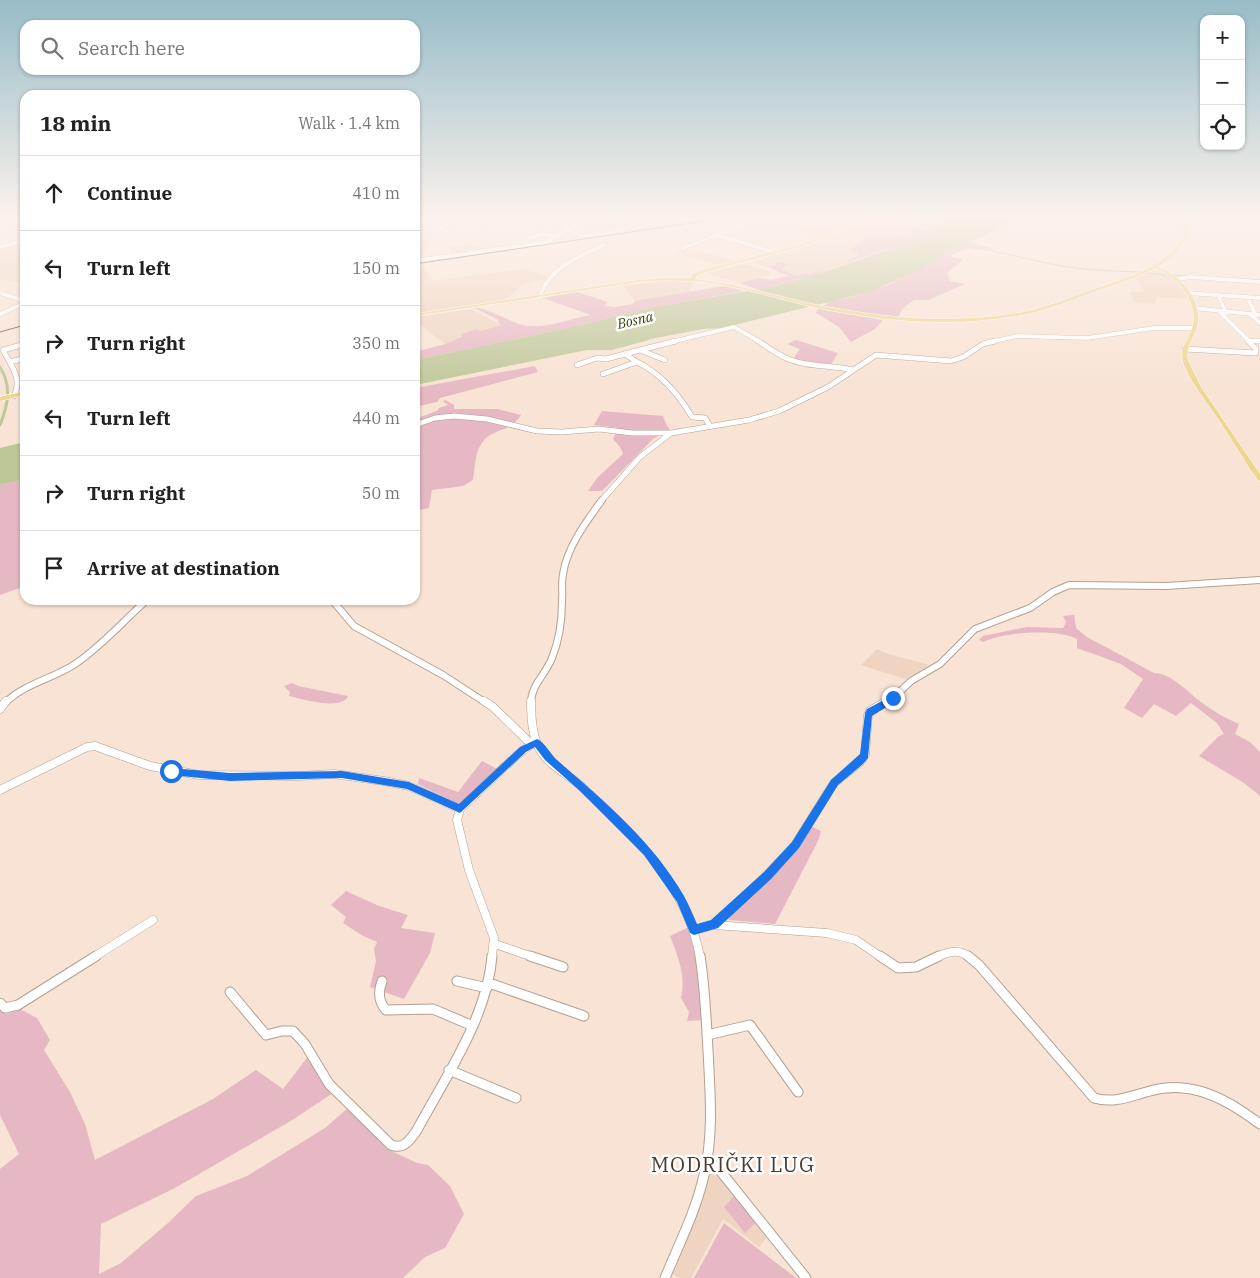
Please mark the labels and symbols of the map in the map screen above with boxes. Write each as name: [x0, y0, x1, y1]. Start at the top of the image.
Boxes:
water label: Bosna: [614, 307, 655, 333]
route end: [882, 687, 905, 710]
route start: [160, 760, 183, 783]
district label: MODRIČKI LUG: [651, 1150, 815, 1178]

